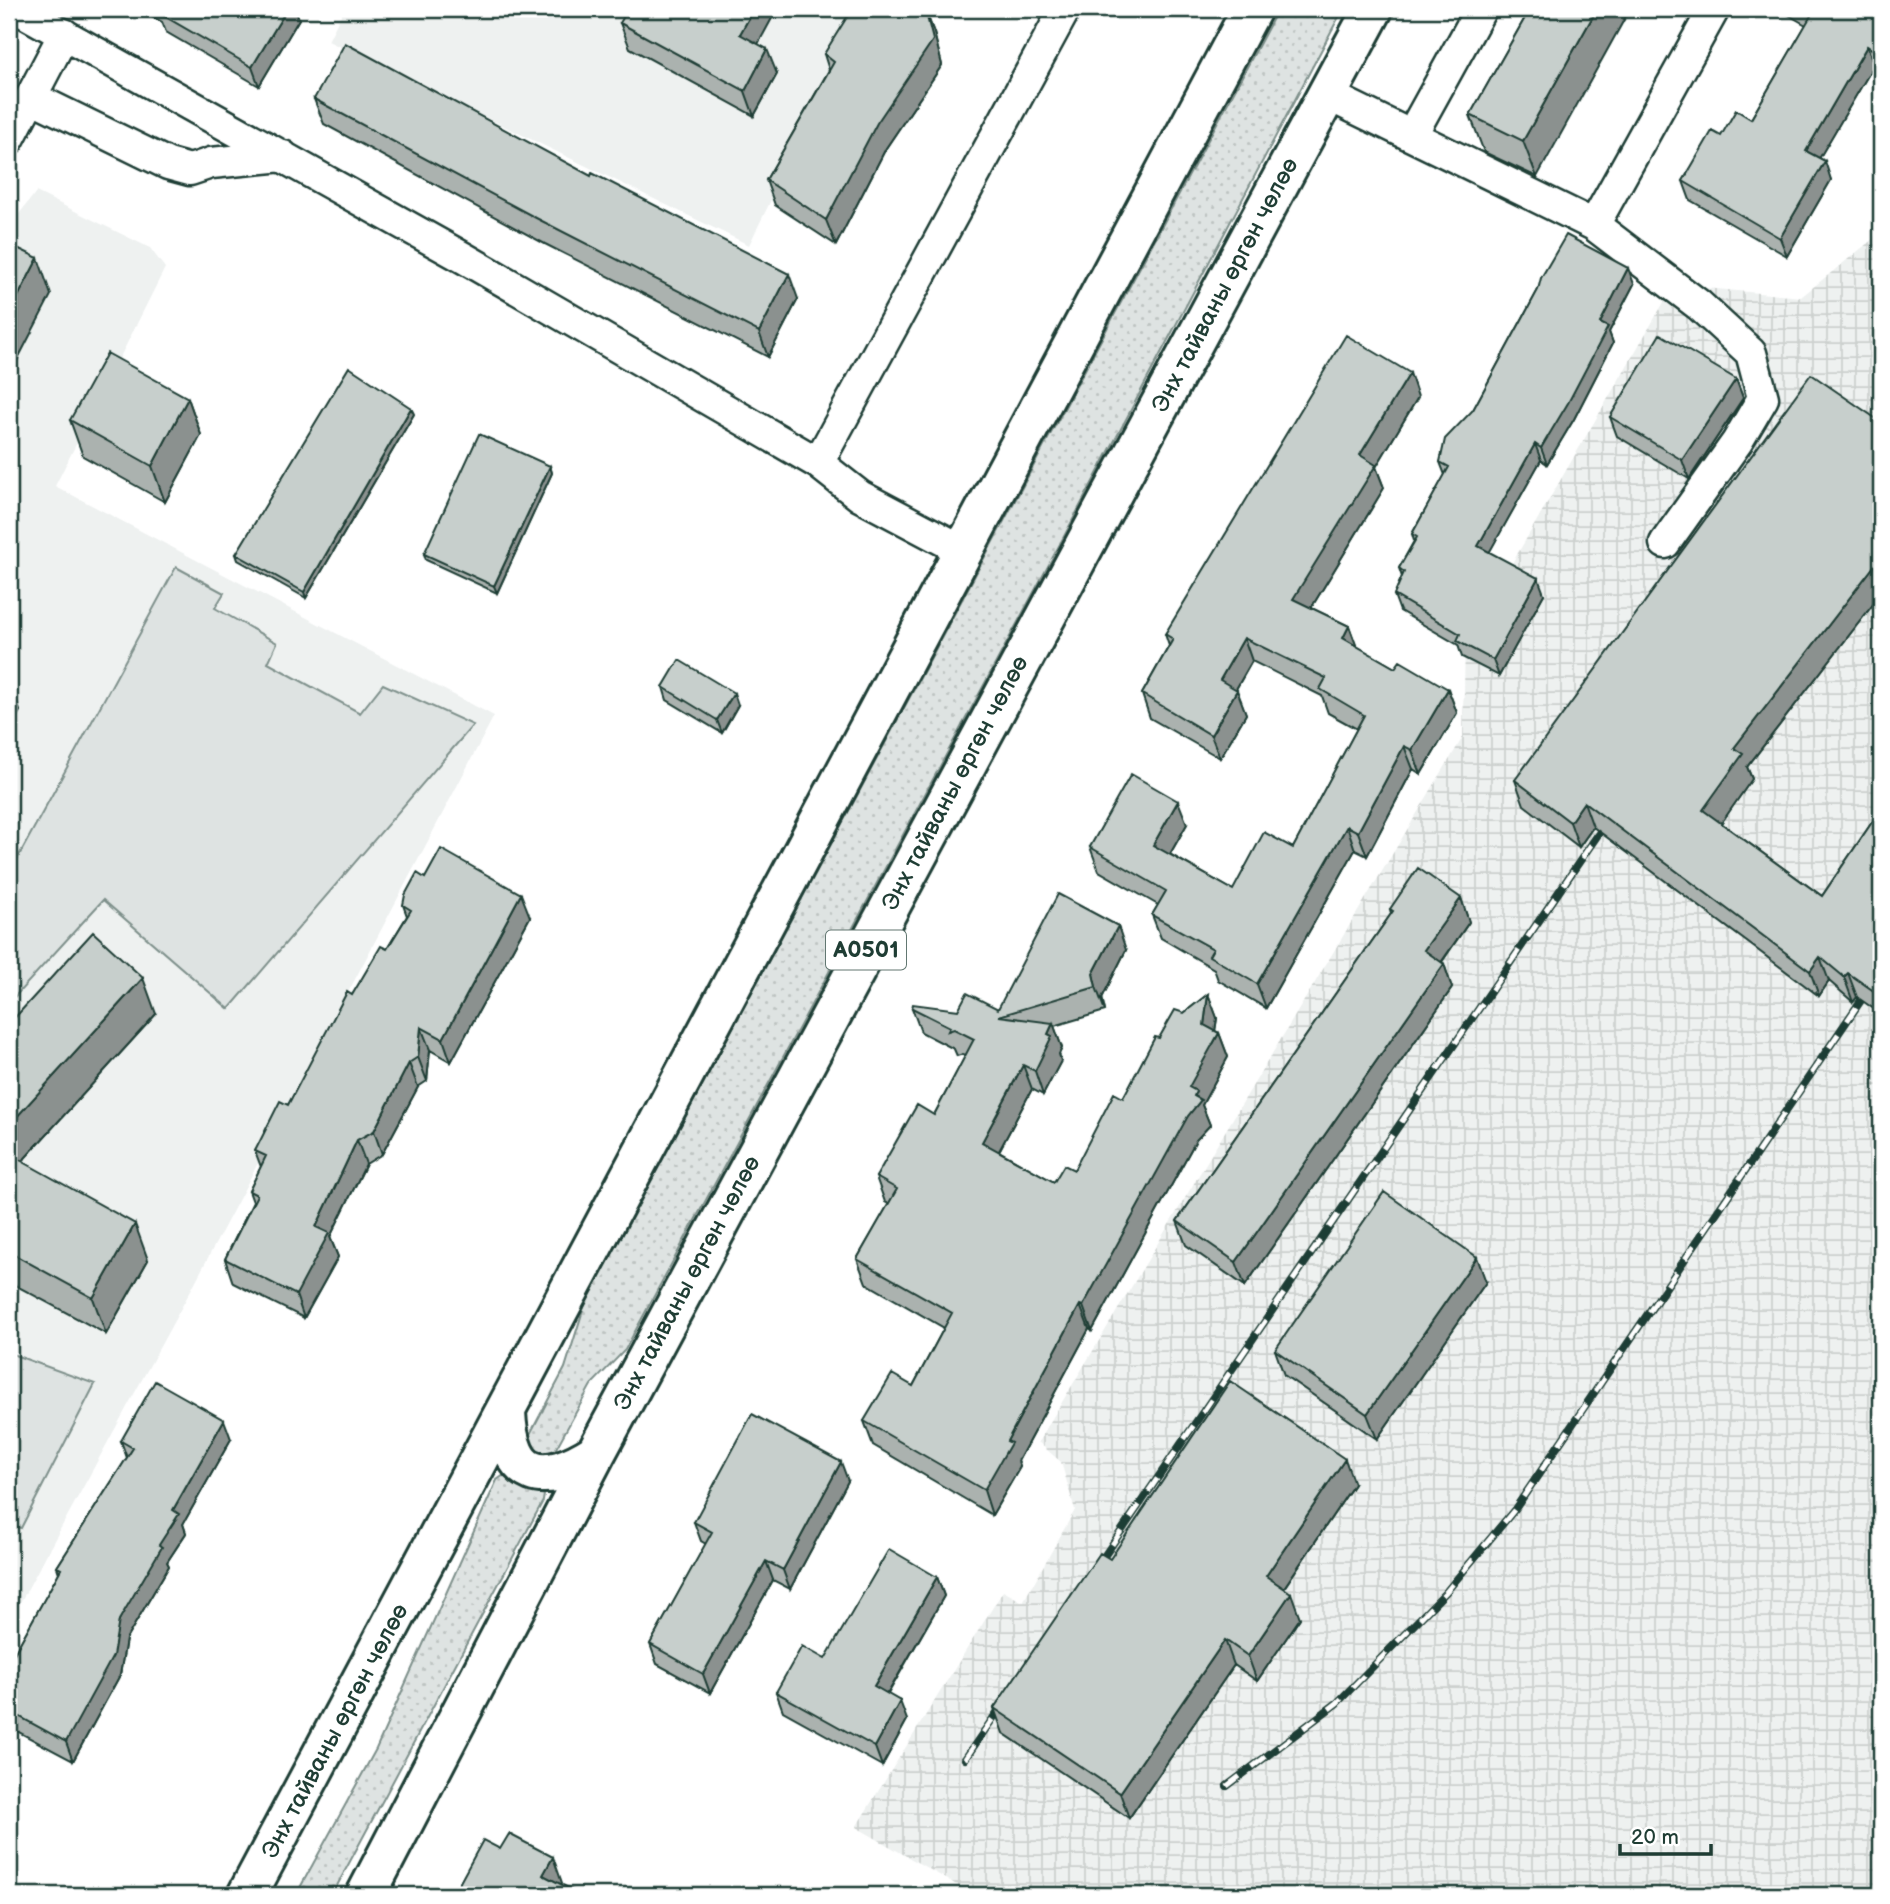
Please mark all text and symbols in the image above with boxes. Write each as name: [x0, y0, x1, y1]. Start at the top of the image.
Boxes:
street label: Энх тайваны өргөн чөлөө: [1145, 153, 1305, 417]
street label: Энх тайваны өргөн чөлөө: [875, 651, 1035, 915]
road number: A0501: [826, 931, 906, 970]
street label: Энх тайваны өргөн чөлөө: [607, 1151, 767, 1415]
street label: Энх тайваны өргөн чөлөө: [255, 1599, 415, 1863]
scale bar: [1620, 1813, 1712, 1857]
text: 20 m: [1631, 1825, 1679, 1850]

